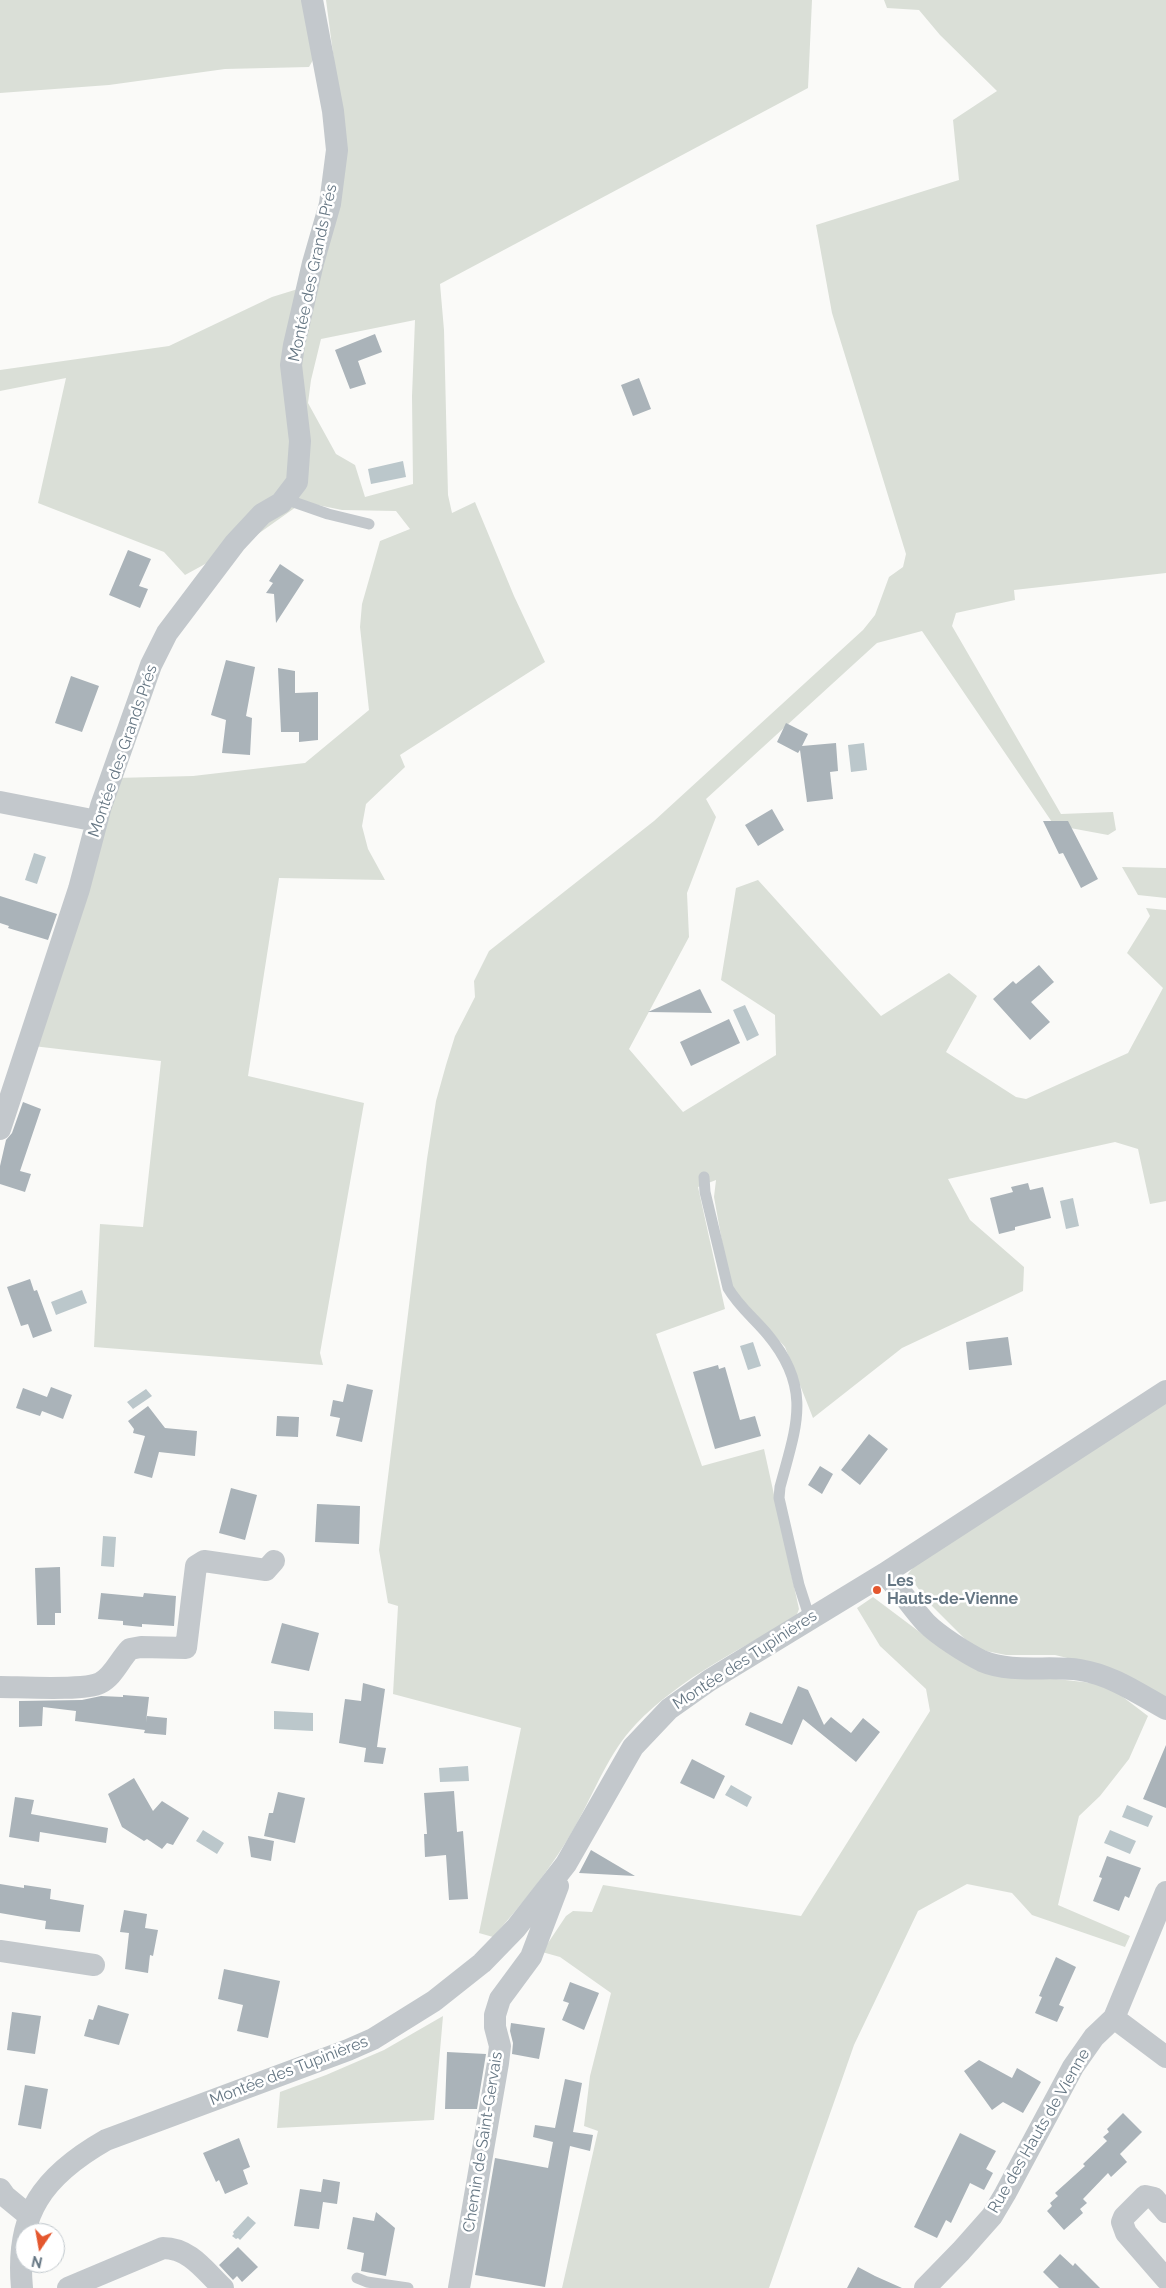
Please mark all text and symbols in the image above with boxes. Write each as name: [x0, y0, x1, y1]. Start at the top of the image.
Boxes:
street label: Montée des Grands Prés: [285, 182, 341, 364]
street label: Montée des Grands Prés: [84, 662, 162, 840]
place label: Les Hauts-de-Vienne: [887, 1571, 1018, 1609]
marker: Les Hauts-de-Vienne: [871, 1584, 883, 1596]
street label: Montée des Tupinières: [669, 1606, 821, 1714]
street label: Montée des Tupinières: [207, 2032, 371, 2110]
street label: Rue des Hauts de Vienne: [984, 2045, 1094, 2217]
street label: Chemin de Saint-Gervais: [459, 2050, 507, 2234]
north arrow: [15, 2223, 65, 2273]
text: N: [30, 2253, 44, 2271]

